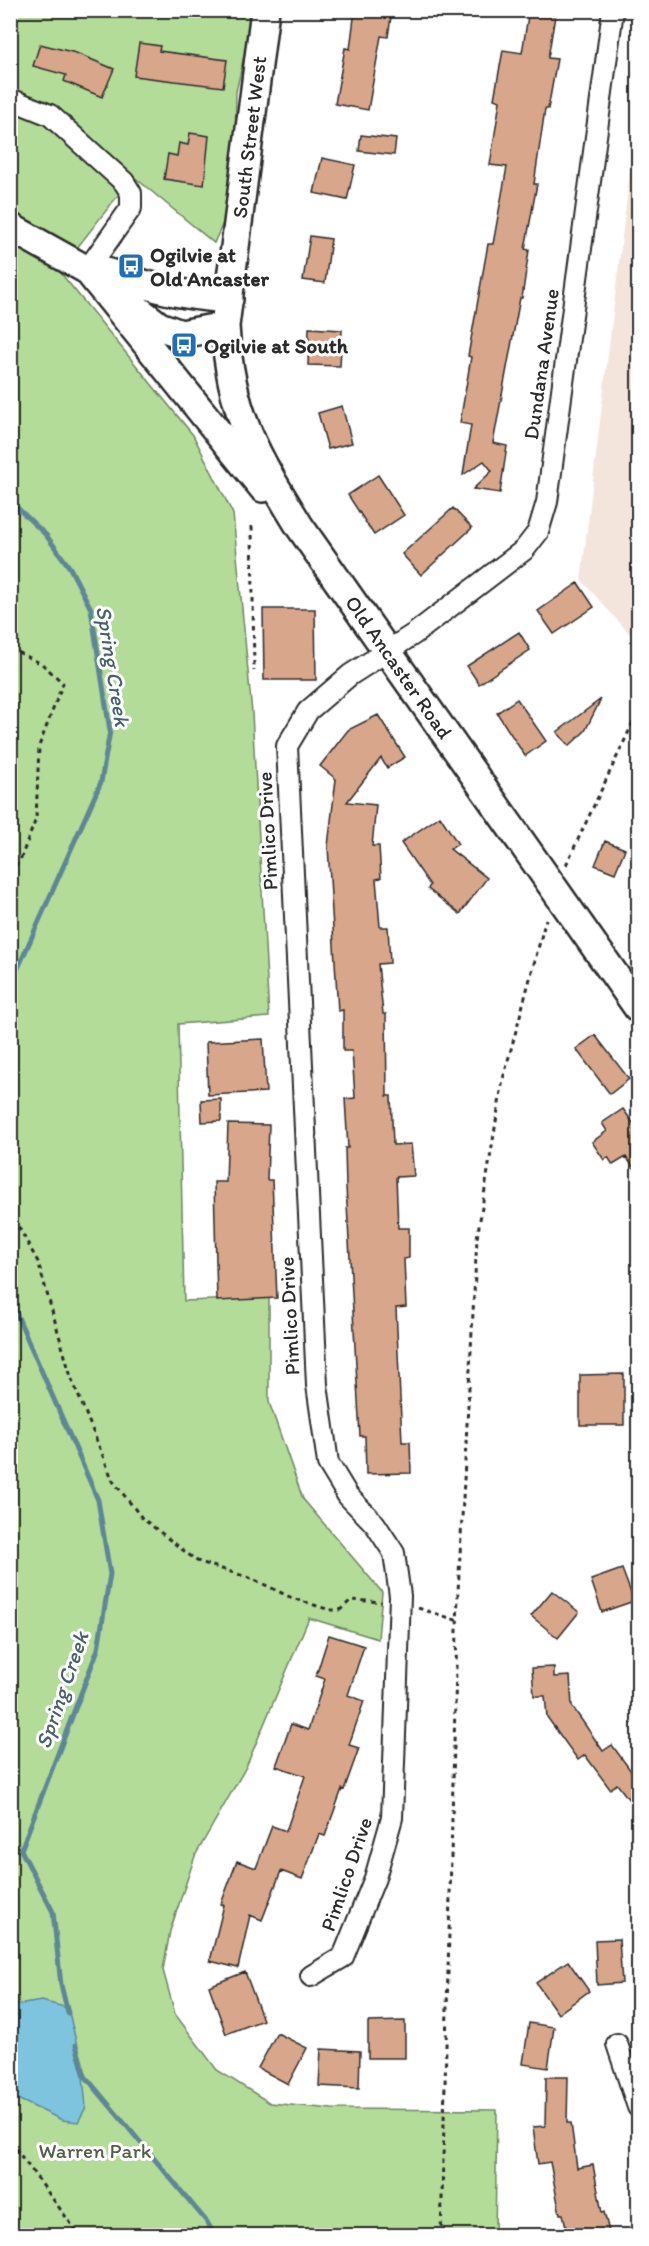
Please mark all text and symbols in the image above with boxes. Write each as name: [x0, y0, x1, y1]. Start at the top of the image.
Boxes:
street label: South Street West: [227, 54, 271, 220]
place label: Ogilvie at Old Ancaster: [150, 242, 269, 291]
bus stop icon: Ogilvie at Old Ancaster: [116, 251, 146, 281]
street label: Dundana Avenue: [518, 287, 564, 441]
bus stop icon: Ogilvie at South: [169, 330, 199, 360]
place label: Ogilvie at South: [204, 333, 349, 359]
street label: Old Ancaster Road: [340, 591, 458, 743]
water label: Spring Creek: [90, 604, 136, 730]
street label: Pimlico Drive: [251, 771, 283, 891]
street label: Pimlico Drive: [273, 1256, 305, 1376]
water label: Spring Creek: [29, 1627, 95, 1752]
street label: Pimlico Drive: [315, 1814, 377, 1934]
park label: Warren Park: [39, 2138, 152, 2163]

